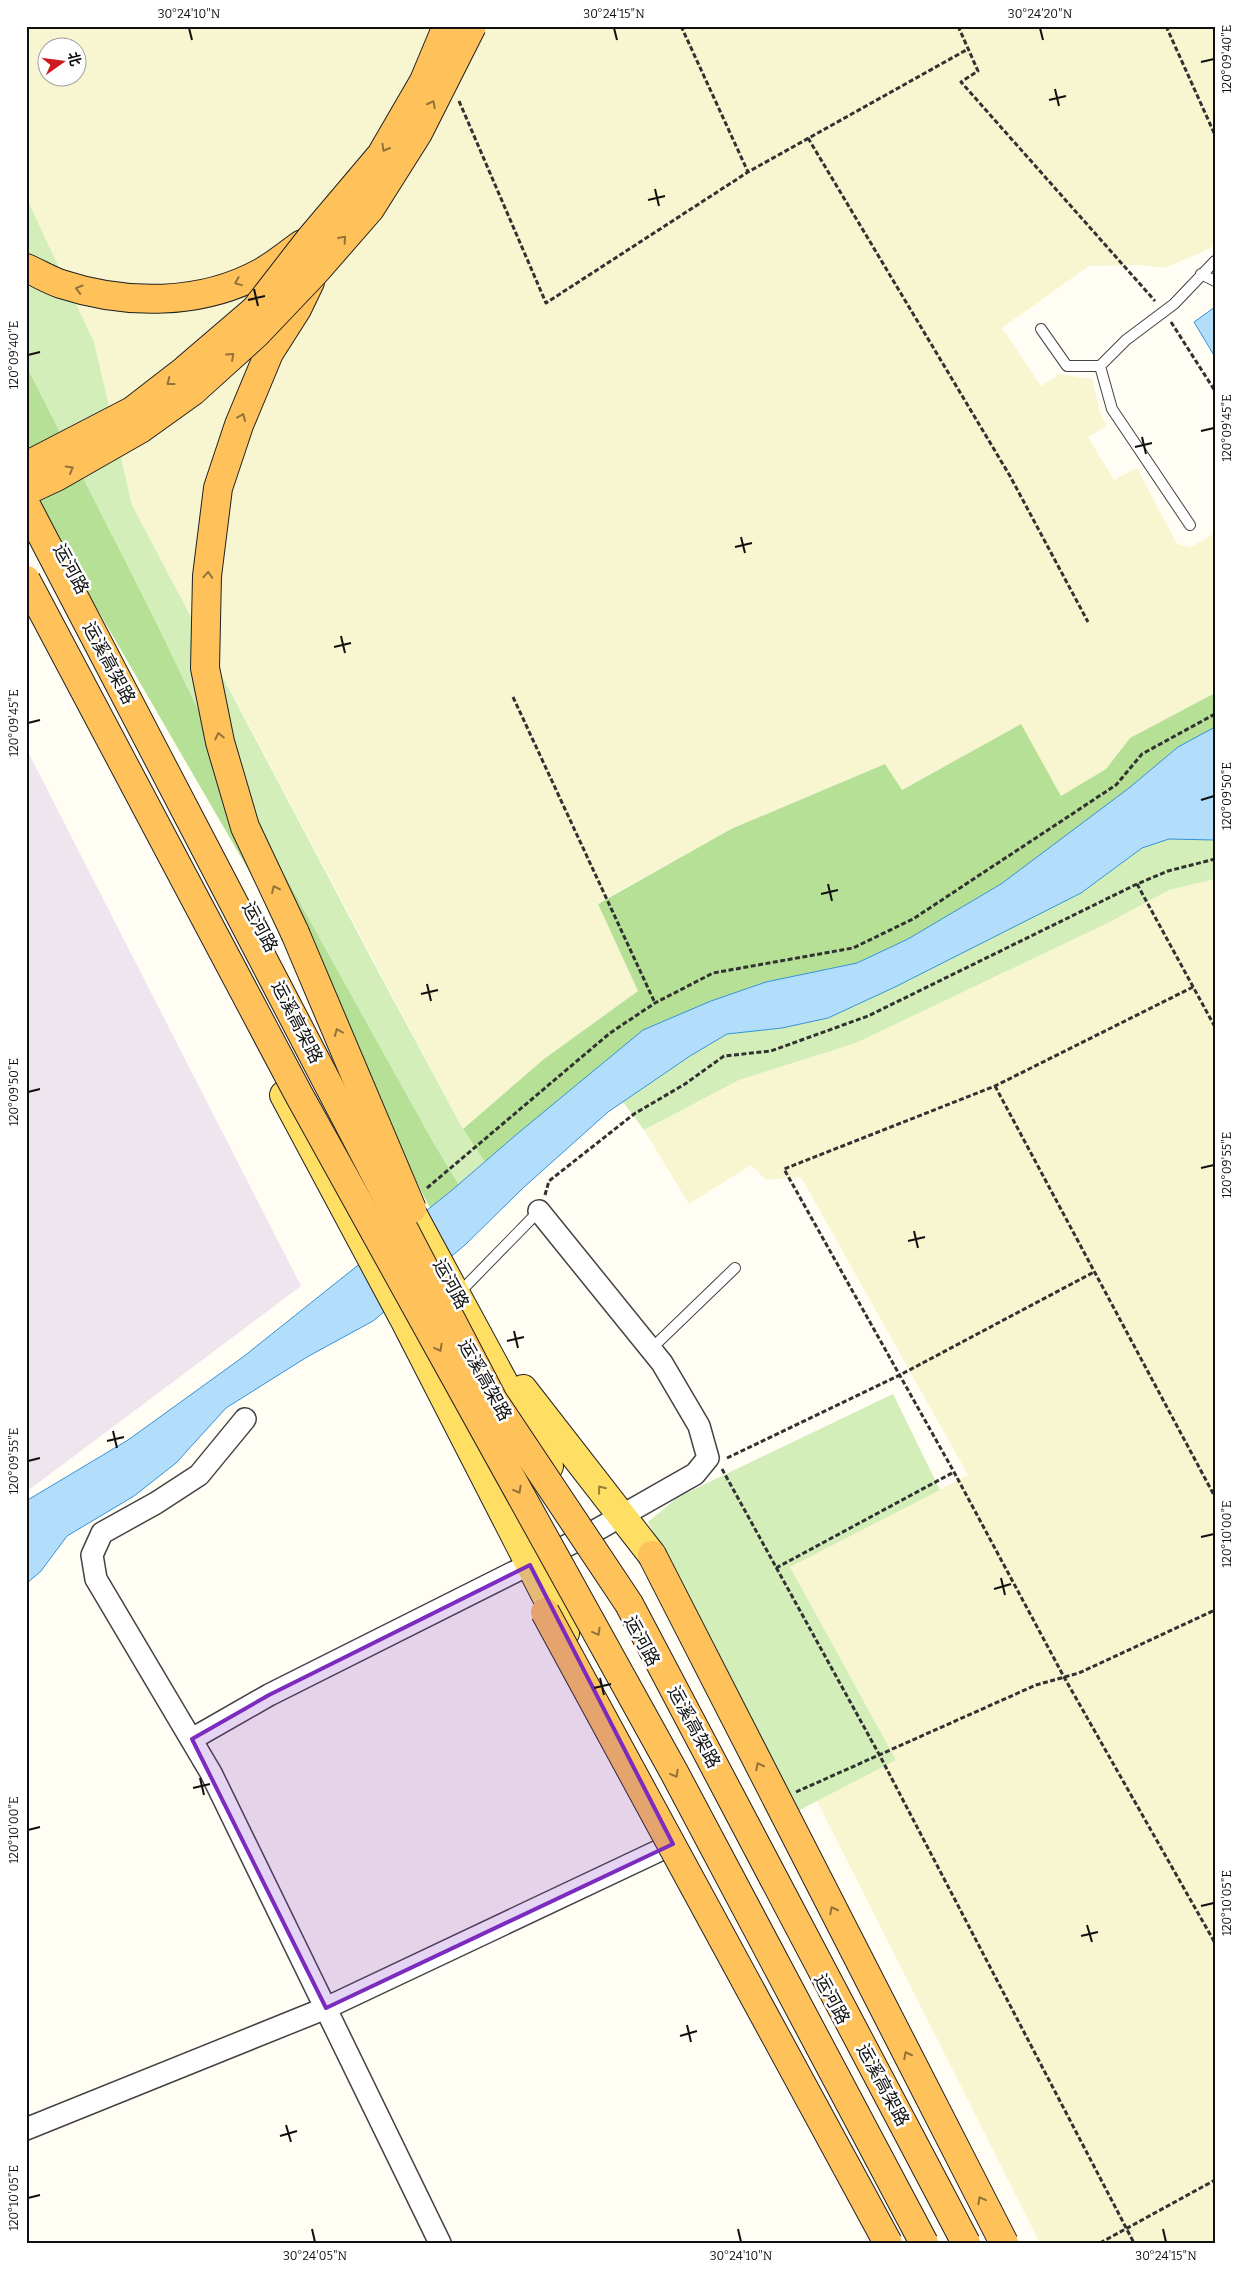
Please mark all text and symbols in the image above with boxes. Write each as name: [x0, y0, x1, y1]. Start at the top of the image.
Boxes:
text: 30°24'10"N: [158, 7, 221, 21]
text: 30°24'15"N: [583, 7, 645, 21]
text: 30°24'20"N: [1008, 7, 1073, 21]
text: 120°09'40"E: [1220, 25, 1234, 93]
north arrow: [38, 38, 88, 88]
text: 北: [64, 50, 84, 68]
one-way arrow: [426, 100, 436, 109]
one-way arrow: [382, 142, 392, 151]
one-way arrow: [337, 236, 346, 245]
one-way arrow: [235, 276, 243, 286]
one-way arrow: [76, 285, 84, 295]
text: 120°09'40"E: [7, 321, 21, 389]
one-way arrow: [225, 353, 234, 362]
one-way arrow: [167, 376, 176, 384]
text: 120°09'45"E: [1220, 394, 1234, 462]
one-way arrow: [236, 414, 246, 422]
one-way arrow: [64, 465, 73, 475]
street label: 运河路: [49, 540, 93, 598]
one-way arrow: [202, 571, 213, 579]
street label: 运溪高架路: [78, 618, 140, 708]
text: 120°09'45"E: [7, 689, 21, 757]
one-way arrow: [214, 732, 225, 741]
text: 120°09'50"E: [1220, 762, 1234, 830]
one-way arrow: [270, 885, 281, 894]
street label: 运河路: [238, 898, 282, 956]
street label: 运溪高架路: [267, 977, 327, 1067]
one-way arrow: [333, 1028, 344, 1037]
text: 120°09'50"E: [7, 1058, 21, 1126]
text: 120°09'55"E: [1220, 1132, 1234, 1198]
street label: 运河路: [428, 1255, 474, 1313]
street label: 运溪高架路: [454, 1335, 516, 1425]
one-way arrow: [433, 1342, 443, 1351]
text: 120°09'55"E: [7, 1428, 21, 1494]
one-way arrow: [512, 1484, 522, 1493]
one-way arrow: [598, 1486, 606, 1495]
text: 120°10'00"E: [1220, 1500, 1234, 1568]
street label: 运河路: [620, 1612, 664, 1670]
one-way arrow: [590, 1627, 600, 1636]
street label: 运溪高架路: [663, 1682, 725, 1772]
one-way arrow: [755, 1762, 765, 1771]
one-way arrow: [669, 1769, 679, 1778]
text: 120°10'00"E: [7, 1796, 21, 1864]
text: 120°10'05"E: [1220, 1870, 1234, 1936]
one-way arrow: [829, 1907, 839, 1916]
street label: 运河路: [810, 1970, 854, 2028]
street label: 运溪高架路: [852, 2040, 914, 2130]
one-way arrow: [903, 2051, 913, 2060]
text: 120°10'05"E: [7, 2165, 21, 2231]
one-way arrow: [977, 2196, 987, 2205]
text: 30°24'05"N: [283, 2249, 348, 2263]
text: 30°24'10"N: [710, 2249, 773, 2263]
text: 30°24'15"N: [1135, 2249, 1197, 2263]

